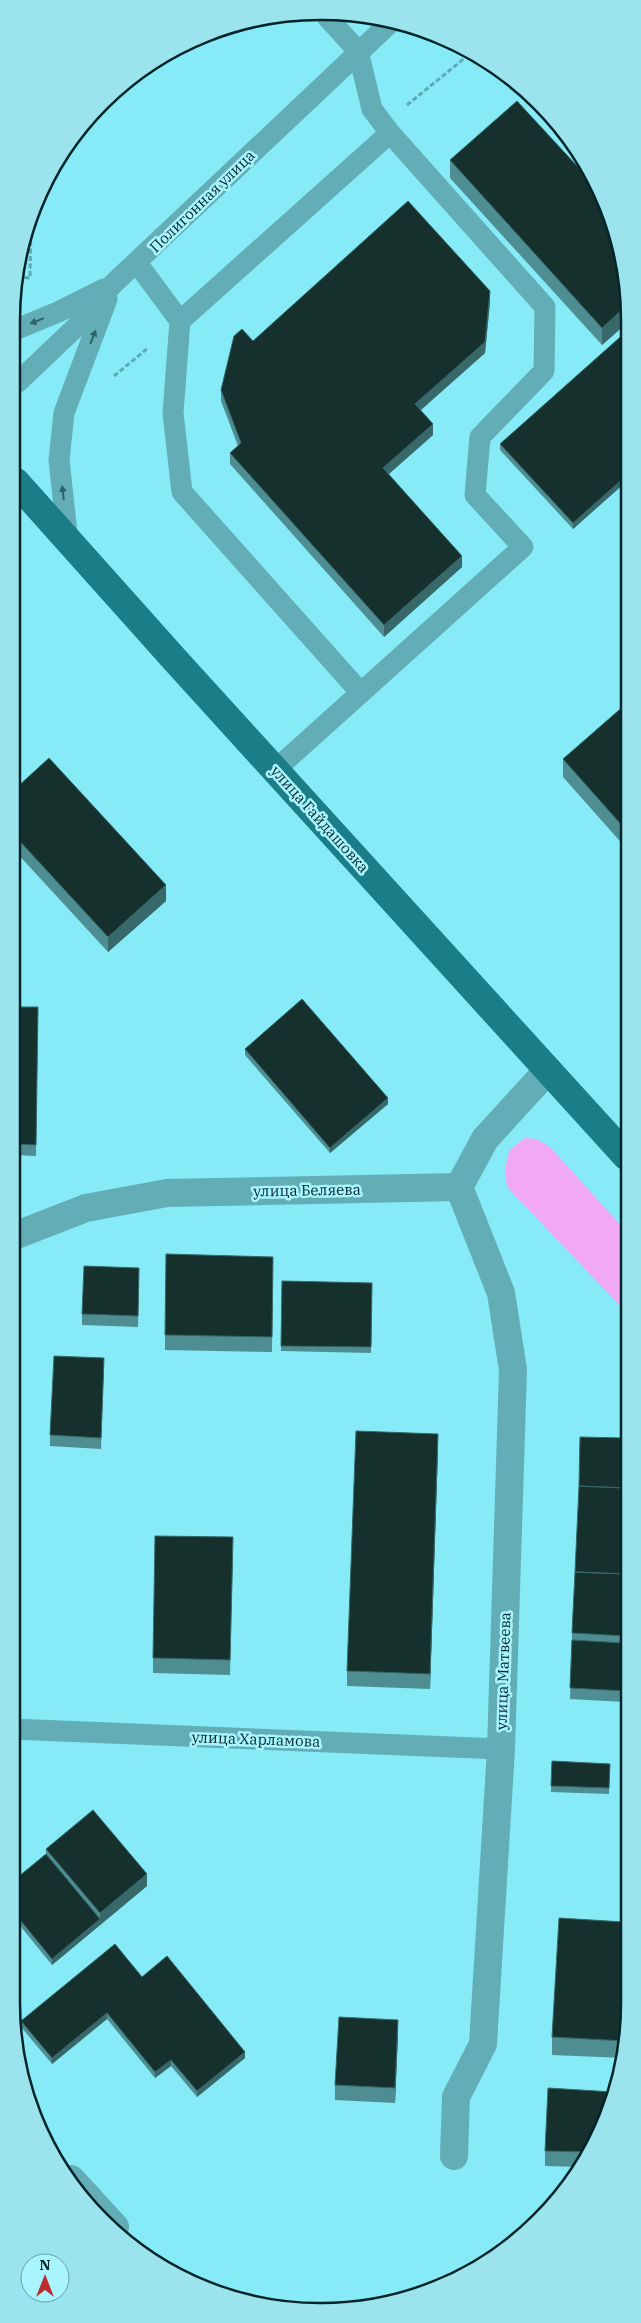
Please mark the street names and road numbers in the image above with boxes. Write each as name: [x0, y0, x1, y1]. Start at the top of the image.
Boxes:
street label: Полигонная улица: [145, 146, 259, 256]
street label: улица Гайдашовка: [267, 761, 373, 877]
street label: улица Беляева: [253, 1180, 361, 1200]
street label: улица Матвеева: [491, 1612, 515, 1730]
street label: улица Харламова: [191, 1727, 321, 1751]

